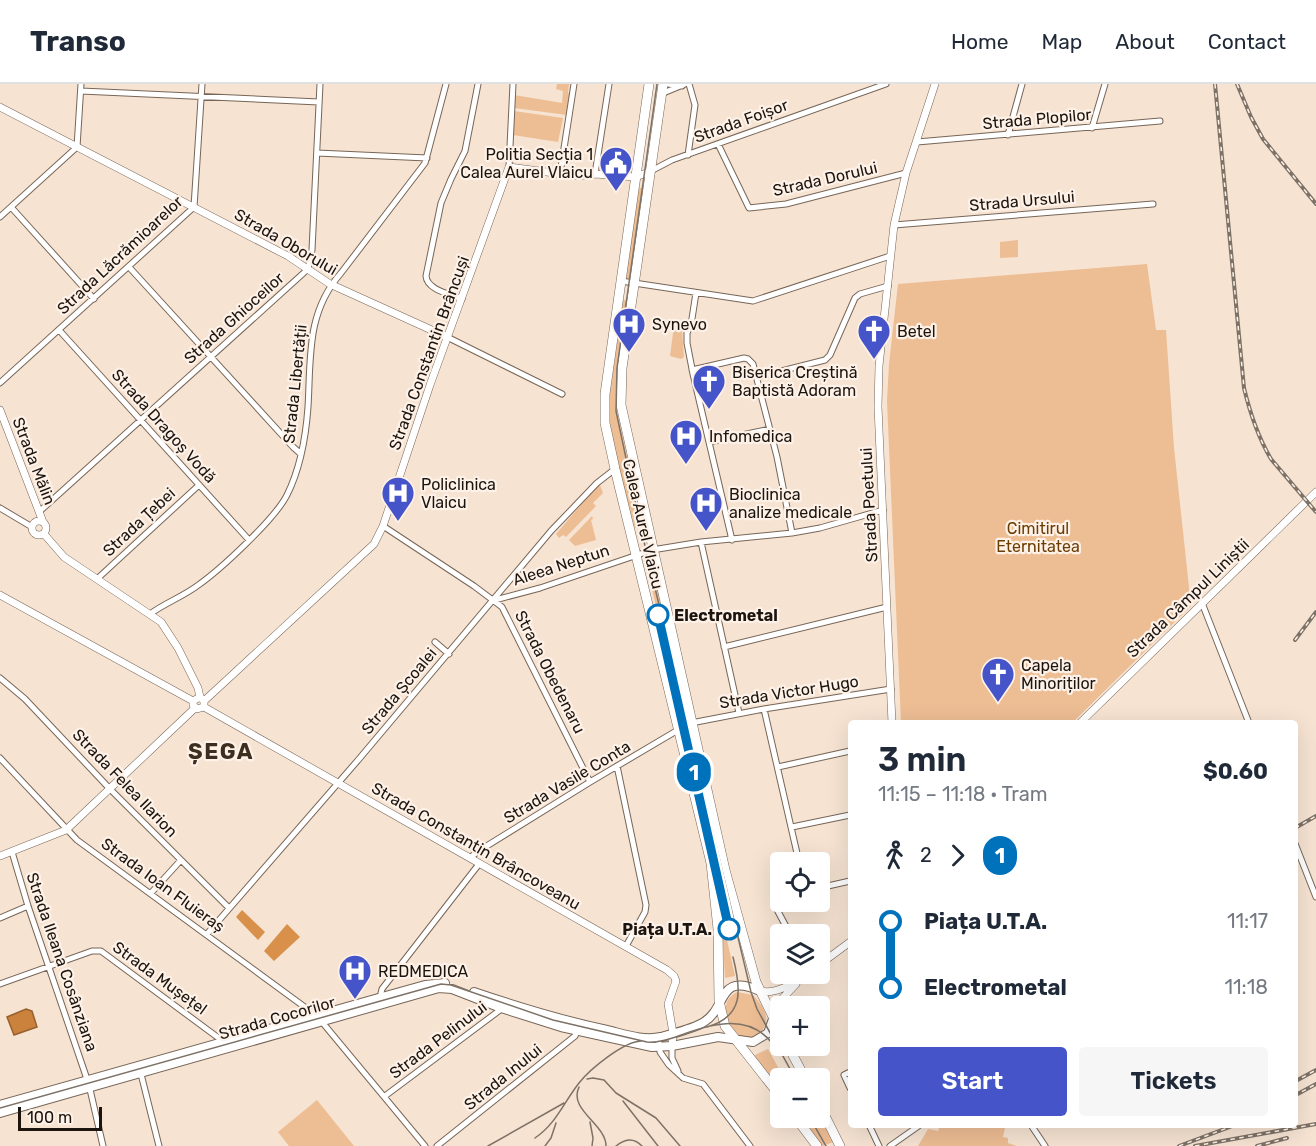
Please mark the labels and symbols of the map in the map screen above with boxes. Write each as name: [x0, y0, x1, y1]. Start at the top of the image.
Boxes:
street label: Strada Foișor: [691, 95, 791, 147]
street label: Strada Plopilor: [982, 105, 1092, 133]
place label: Politia Secția 1 Calea Aurel Vlaicu: [460, 145, 593, 182]
public building icon: Politia Secția 1 Calea Aurel Vlaicu: [598, 145, 634, 192]
street label: Strada Dorului: [771, 158, 879, 200]
street label: Strada Ursului: [968, 187, 1076, 215]
street label: Strada Lăcrămioarelor: [53, 192, 187, 318]
street label: Strada Oborului: [231, 205, 341, 279]
street label: Strada Constantin Brâncuși: [385, 253, 473, 453]
street label: Strada Ghioceilor: [180, 268, 288, 368]
hospital icon: Synevo: [611, 306, 647, 353]
church icon: Betel: [856, 313, 892, 360]
place label: Synevo: [652, 315, 707, 334]
place label: Betel: [897, 322, 936, 341]
street label: Strada Libertății: [279, 323, 311, 445]
church icon: Biserica Creștină Baptistă Adoram: [691, 363, 727, 410]
place label: Biserica Creștină Baptistă Adoram: [732, 363, 858, 400]
street label: Strada Dragoș Vodă: [108, 365, 220, 487]
street label: Strada Mălin: [9, 415, 59, 507]
hospital icon: Infomedica: [668, 418, 704, 465]
place label: Infomedica: [709, 427, 792, 446]
street label: Strada Poetului: [857, 447, 881, 563]
street label: Calea Aurel Vlaicu: [619, 457, 667, 591]
hospital icon: Policlinica Vlaicu: [380, 475, 416, 522]
place label: Policlinica Vlaicu: [421, 475, 496, 512]
street label: Strada Țebei: [99, 484, 179, 560]
hospital icon: Bioclinica analize medicale: [688, 485, 724, 532]
place label: Bioclinica analize medicale: [729, 485, 852, 522]
park label: Cimitirul Eternitatea: [996, 519, 1080, 556]
street label: Strada Câmpul Liniștii: [1123, 535, 1253, 661]
street label: Aleea Neptun: [510, 540, 612, 590]
marker: Electrometal: [647, 604, 669, 626]
place label: Electrometal: [674, 606, 778, 625]
street label: Strada Obedenaru: [511, 607, 589, 737]
street label: Strada Școalei: [357, 644, 441, 738]
church icon: Capela Minoriților: [980, 656, 1016, 703]
place label: Capela Minoriților: [1021, 656, 1096, 693]
street label: Strada Victor Hugo: [718, 672, 860, 712]
street label: Strada Felea Ilarion: [69, 725, 181, 841]
street label: Strada Vasile Conta: [500, 737, 634, 827]
district label: ȘEGA: [188, 738, 254, 765]
line badge: 1: [674, 752, 714, 792]
street label: Strada Constantin Brâncoveanu: [368, 778, 584, 914]
street label: Strada Ioan Fluieraș: [98, 834, 228, 936]
street label: Strada Ileana Cosânziana: [22, 870, 102, 1054]
marker: Piața U.T.A.: [718, 918, 740, 940]
place label: Piața U.T.A.: [622, 920, 712, 939]
street label: Strada Mușețel: [109, 937, 211, 1019]
hospital icon: REDMEDICA: [337, 953, 373, 1000]
place label: REDMEDICA: [378, 962, 469, 981]
street label: Strada Cocorilor: [217, 992, 337, 1044]
street label: Strada Pelinului: [386, 997, 490, 1083]
street label: Strada Inului: [460, 1040, 546, 1114]
scale bar: [18, 1104, 102, 1132]

